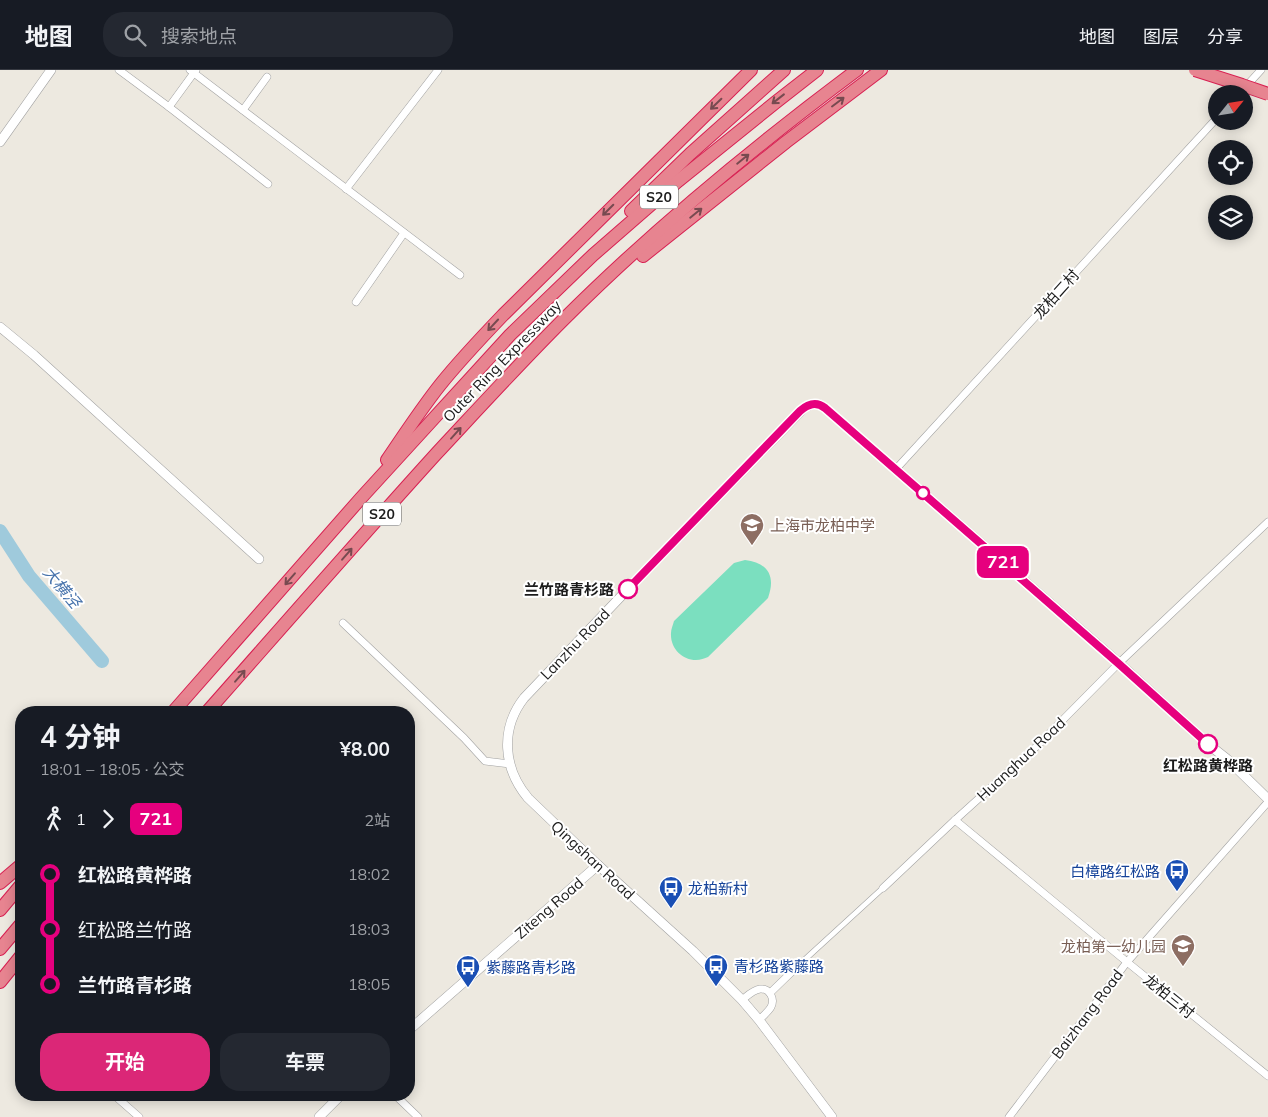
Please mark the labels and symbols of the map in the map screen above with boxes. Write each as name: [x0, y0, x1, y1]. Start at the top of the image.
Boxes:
north arrow: [1208, 85, 1252, 130]
one-way arrow: [772, 94, 785, 105]
one-way arrow: [831, 97, 845, 107]
one-way arrow: [710, 98, 722, 110]
one-way arrow: [736, 154, 749, 165]
road number: S20: [640, 185, 678, 208]
one-way arrow: [602, 204, 614, 216]
one-way arrow: [690, 207, 703, 218]
street label: 龙柏二村: [1029, 265, 1083, 323]
street label: Outer Ring Expressway: [439, 296, 565, 426]
one-way arrow: [487, 319, 499, 331]
one-way arrow: [450, 427, 462, 440]
unlabelled marker: [916, 486, 930, 500]
road number: S20: [363, 502, 401, 526]
school or university icon: 上海市龙柏中学: [739, 512, 765, 546]
place label: 上海市龙柏中学: [770, 516, 875, 535]
line badge: 721: [974, 546, 1032, 578]
one-way arrow: [341, 547, 353, 560]
water label: 大横泾: [39, 562, 86, 613]
one-way arrow: [285, 572, 296, 585]
marker: 兰竹路青杉路: [618, 579, 638, 599]
place label: 兰竹路青杉路: [524, 580, 614, 599]
street label: Lanzhu Road: [536, 604, 614, 684]
one-way arrow: [234, 669, 245, 682]
street label: Huanghua Road: [973, 713, 1069, 805]
marker: 红松路黄桦路: [1198, 734, 1218, 754]
place label: 红松路黄桦路: [1163, 756, 1253, 775]
street label: Qingshan Road: [547, 816, 639, 904]
bus stop icon: 白樟路红松路: [1164, 858, 1190, 892]
place label: 白樟路红松路: [1070, 862, 1160, 881]
street label: Ziteng Road: [511, 873, 587, 943]
bus stop icon: 龙柏新村: [658, 875, 684, 909]
place label: 龙柏新村: [688, 879, 748, 898]
school or university icon: 龙柏第一幼儿园: [1170, 933, 1196, 967]
place label: 龙柏第一幼儿园: [1061, 937, 1166, 956]
bus stop icon: 青杉路紫藤路: [703, 953, 729, 987]
bus stop icon: 紫藤路青杉路: [455, 954, 481, 988]
place label: 青杉路紫藤路: [734, 957, 824, 976]
place label: 紫藤路青杉路: [486, 958, 576, 977]
street label: Baizhang Road: [1047, 966, 1127, 1062]
street label: 龙柏三村: [1140, 970, 1198, 1022]

